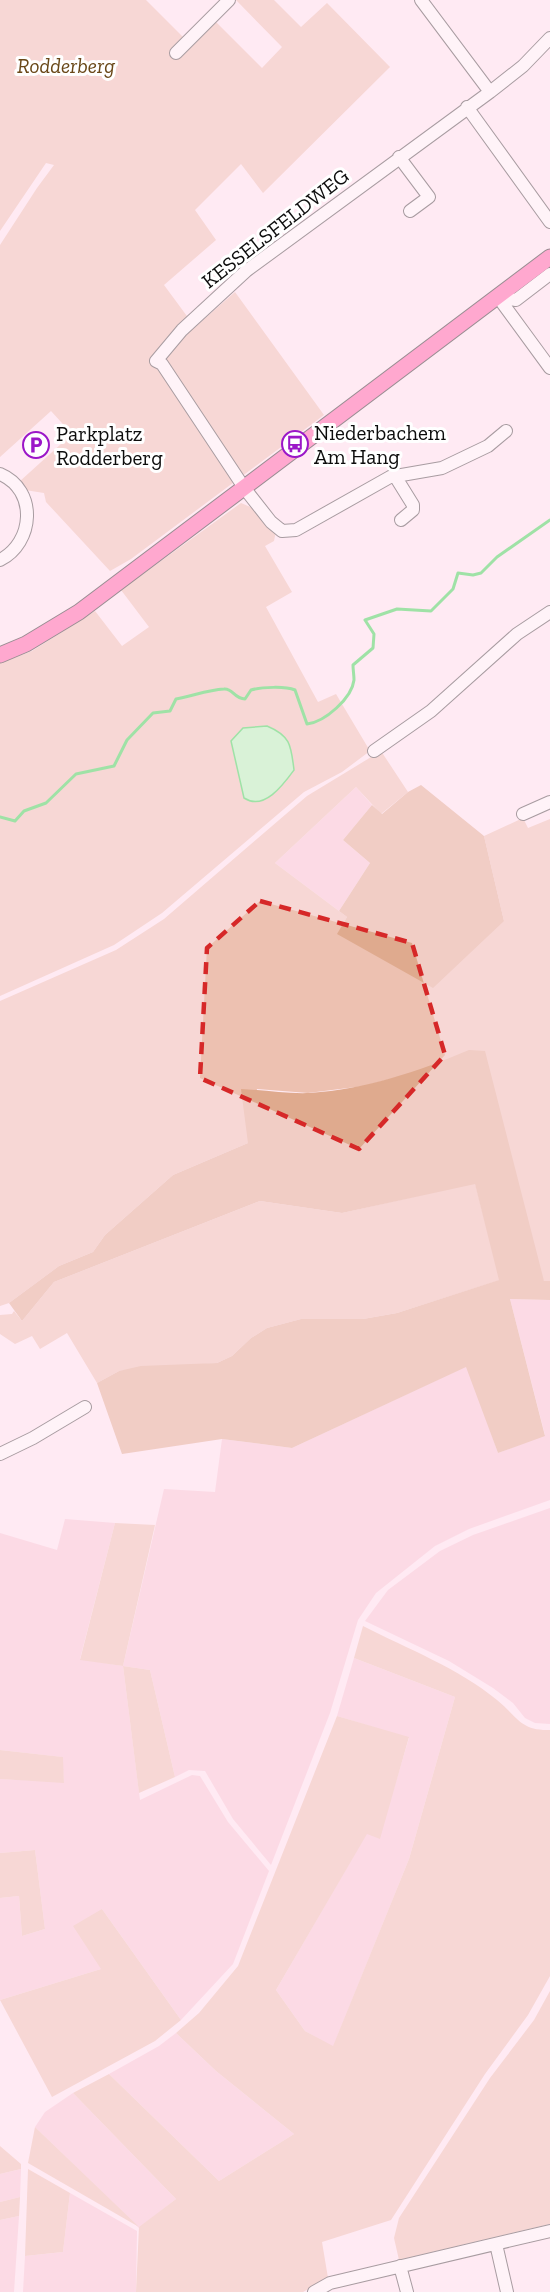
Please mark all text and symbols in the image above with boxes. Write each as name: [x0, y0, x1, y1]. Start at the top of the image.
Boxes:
park label: Rodderberg: [17, 53, 115, 78]
street label: KESSELSFELDWEG: [197, 163, 353, 293]
place label: Niederbachem Am Hang: [314, 420, 446, 469]
place label: Parkplatz Rodderberg: [56, 421, 163, 470]
bus stop icon: Niederbachem Am Hang: [280, 429, 310, 459]
parking icon: Parkplatz Rodderberg: [21, 430, 51, 460]

